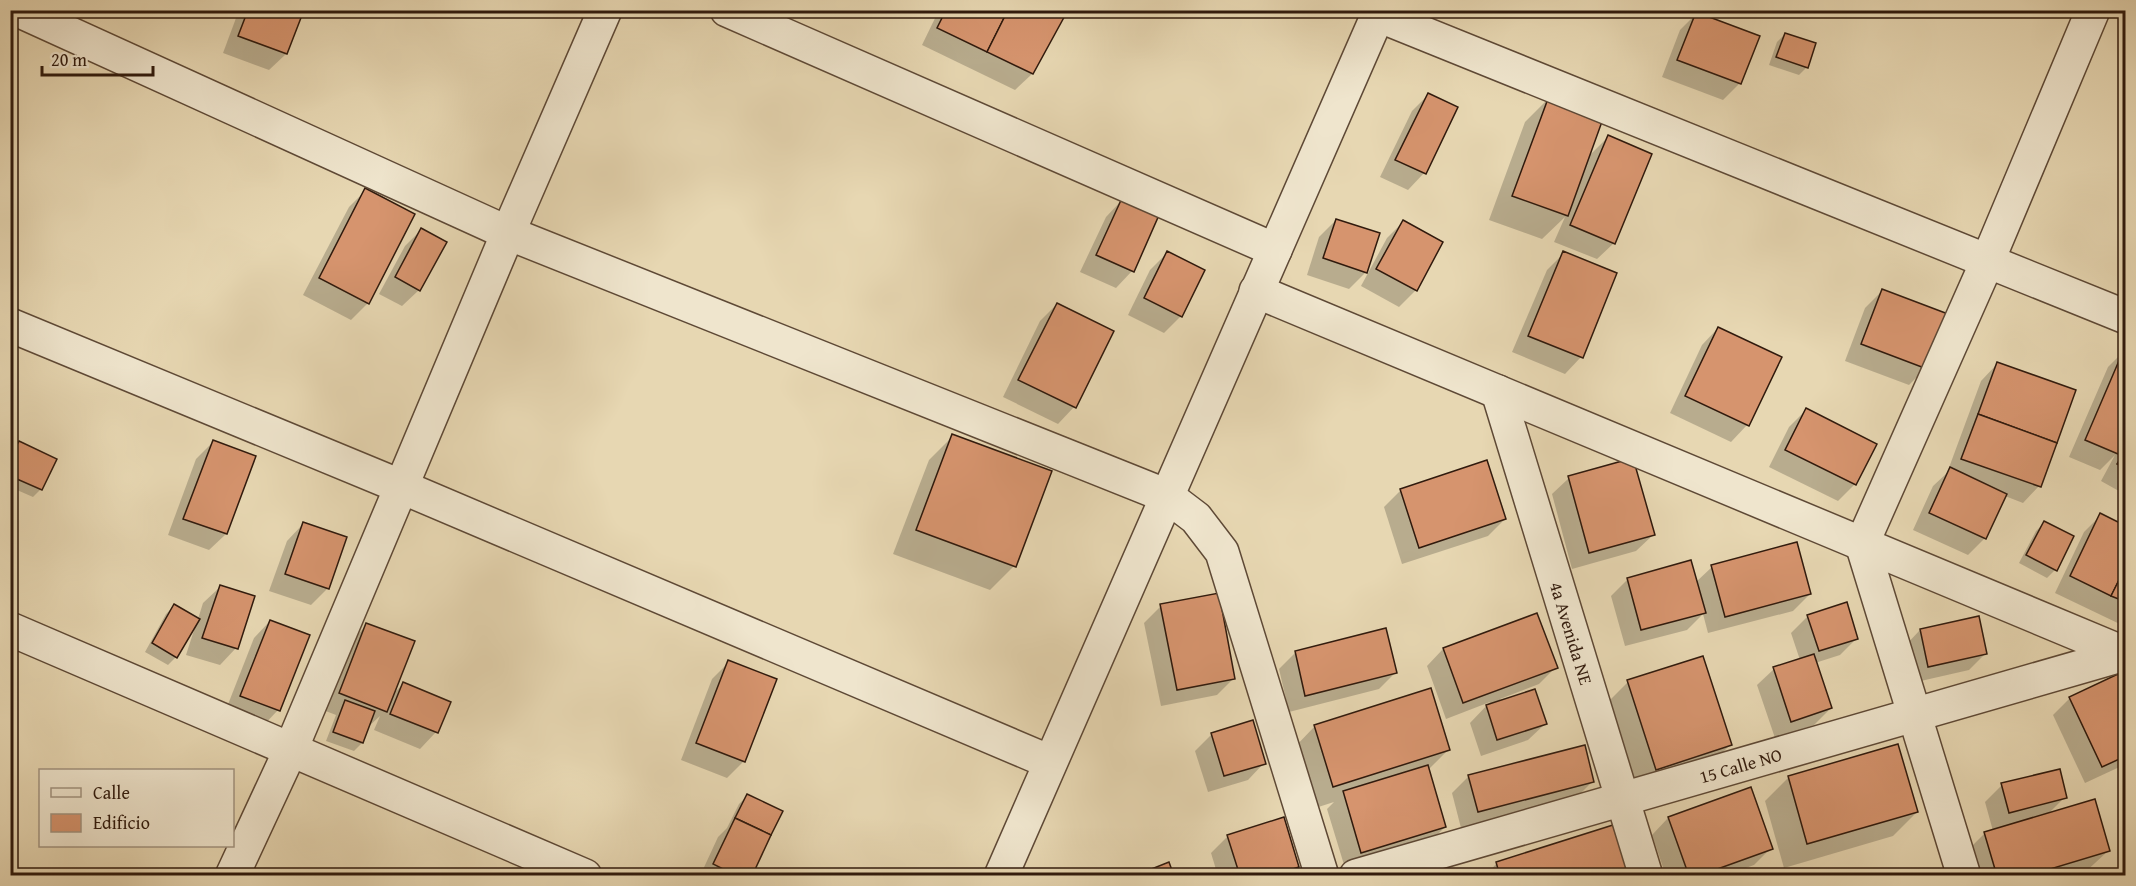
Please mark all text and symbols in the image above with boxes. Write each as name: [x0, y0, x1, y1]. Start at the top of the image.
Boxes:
scale bar: [42, 39, 153, 77]
text: 20 m: [51, 46, 87, 73]
street label: 4a Avenida NE: [1543, 578, 1600, 688]
street label: 15 Calle NO: [1696, 740, 1785, 790]
legend: [39, 769, 234, 847]
text: Calle: [93, 779, 130, 806]
text: Edificio: [93, 809, 150, 836]

